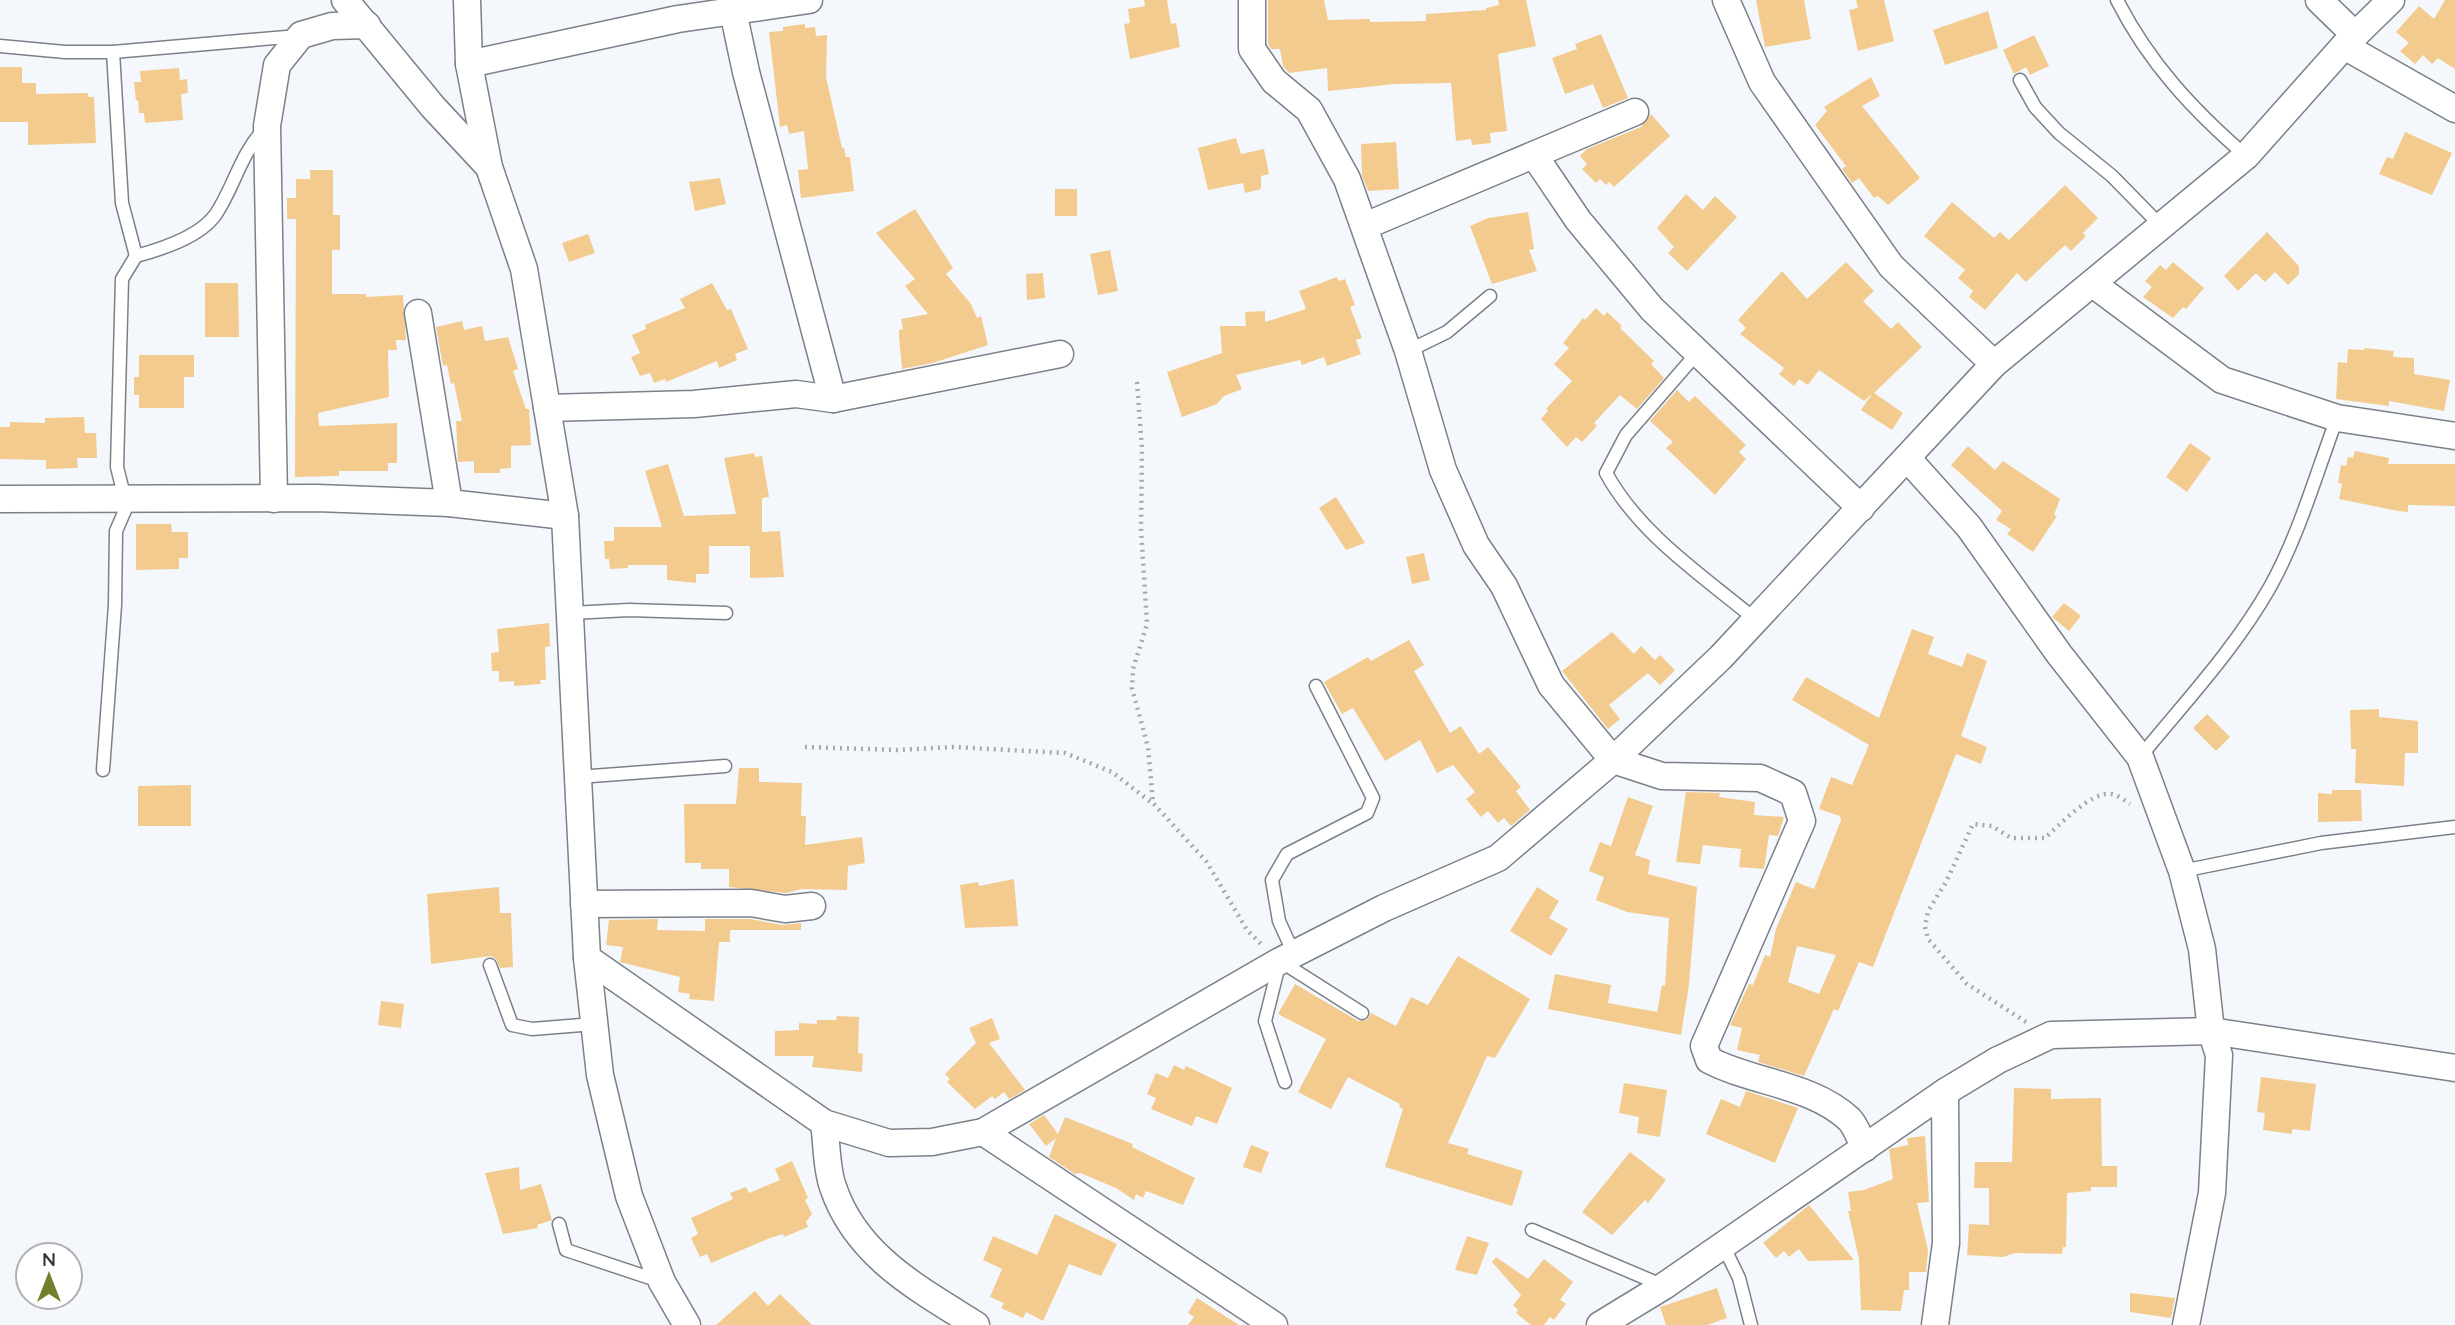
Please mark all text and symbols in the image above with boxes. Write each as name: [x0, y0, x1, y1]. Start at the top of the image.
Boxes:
north arrow: [14, 1241, 84, 1311]
text: N: [42, 1247, 56, 1271]

